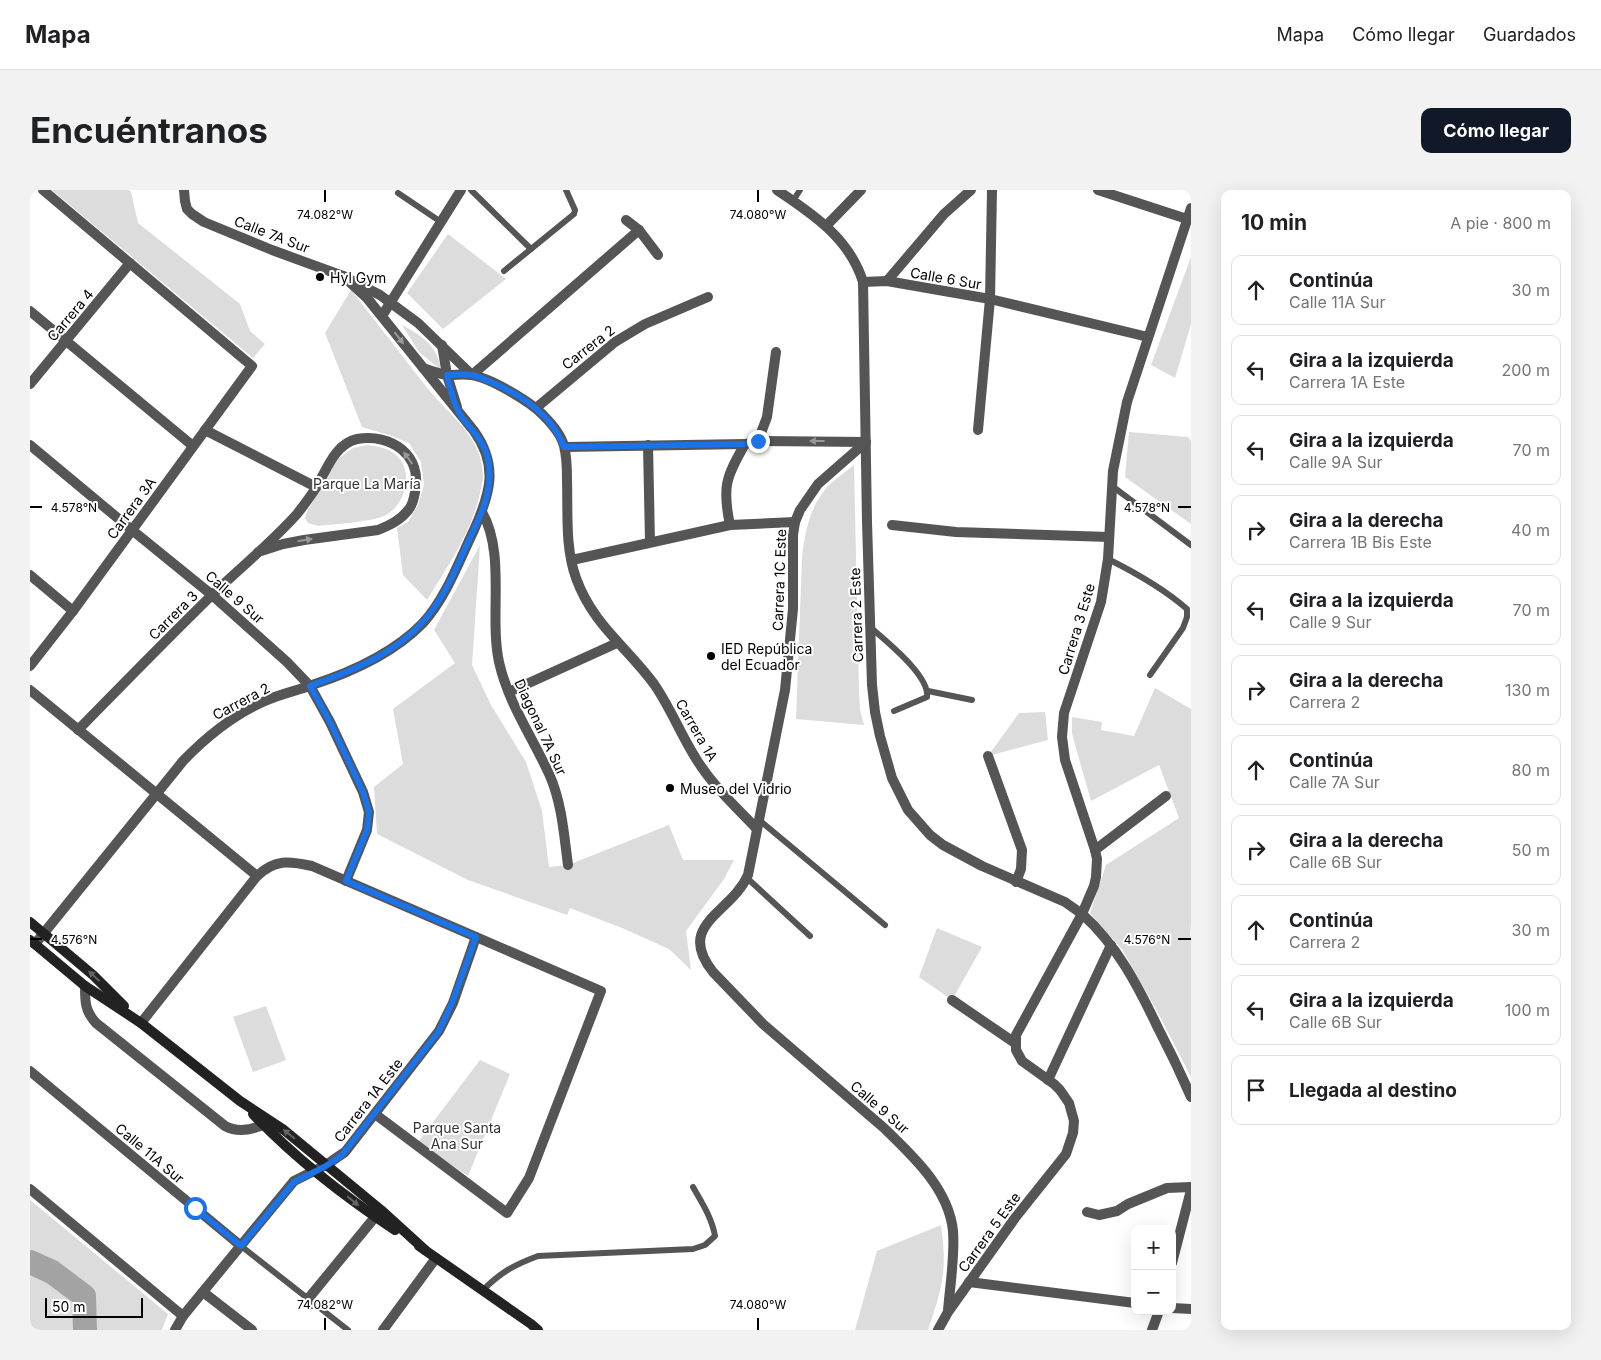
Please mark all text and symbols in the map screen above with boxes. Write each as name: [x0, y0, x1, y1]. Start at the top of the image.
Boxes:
text: Mapa: [25, 20, 91, 49]
text: Mapa: [1277, 24, 1324, 45]
text: Cómo llegar: [1352, 24, 1455, 45]
text: Guardados: [1483, 24, 1576, 45]
button: Cómo llegar: [1421, 108, 1571, 153]
text: Encuéntranos: [30, 109, 268, 151]
text: 74.082°W: [297, 207, 353, 222]
text: 74.080°W: [730, 207, 786, 222]
text: 10 min: [1241, 210, 1307, 235]
street label: Calle 7A Sur: [232, 212, 312, 256]
text: A pie · 800 m: [1450, 213, 1551, 233]
street label: Calle 6 Sur: [909, 263, 983, 293]
place label: Hyl Gym: [330, 269, 386, 286]
text: Continúa: [1289, 269, 1373, 292]
marker: Hyl Gym: [314, 271, 326, 283]
icon: ahead: [1242, 276, 1270, 304]
text: 30 m: [1512, 280, 1550, 300]
street label: Carrera 4: [43, 285, 97, 345]
text: Calle 11A Sur: [1289, 292, 1386, 312]
street label: Carrera 2: [558, 321, 618, 373]
one-way arrow: [393, 332, 404, 345]
text: Gira a la izquierda: [1289, 349, 1454, 372]
icon: left: [1242, 356, 1270, 384]
text: 200 m: [1502, 360, 1550, 380]
text: Carrera 1A Este: [1289, 372, 1405, 392]
text: Gira a la izquierda: [1289, 429, 1454, 452]
route end: [747, 430, 770, 453]
icon: left: [1242, 436, 1270, 464]
one-way arrow: [809, 437, 825, 445]
text: 70 m: [1513, 440, 1550, 460]
one-way arrow: [403, 451, 413, 464]
text: Calle 9A Sur: [1289, 452, 1382, 472]
street label: Carrera 3A: [103, 474, 159, 542]
park label: Parque La María: [313, 475, 421, 492]
text: 4.578°N: [51, 500, 97, 515]
text: 4.578°N: [1124, 500, 1170, 515]
text: Gira a la derecha: [1289, 509, 1444, 532]
icon: right: [1242, 516, 1270, 544]
text: 40 m: [1511, 520, 1550, 540]
street label: Carrera 1C Este: [769, 529, 789, 631]
text: Carrera 1B Bis Este: [1289, 532, 1432, 552]
one-way arrow: [298, 535, 314, 543]
street label: Calle 9 Sur: [202, 567, 268, 627]
street label: Carrera 2 Este: [846, 567, 866, 663]
street label: Carrera 3 Este: [1054, 581, 1098, 677]
street label: Carrera 3: [145, 587, 201, 643]
text: Gira a la izquierda: [1289, 589, 1454, 612]
icon: left: [1242, 596, 1270, 624]
text: 70 m: [1513, 600, 1550, 620]
text: Calle 9 Sur: [1289, 612, 1371, 632]
place label: IED República del Ecuador: [721, 640, 812, 673]
marker: IED República del Ecuador: [705, 650, 717, 662]
text: Gira a la derecha: [1289, 669, 1444, 692]
street label: Diagonal 7A Sur: [511, 676, 571, 778]
icon: right: [1242, 676, 1270, 704]
street label: Carrera 2: [209, 679, 273, 723]
text: 130 m: [1505, 680, 1550, 700]
text: Carrera 2: [1289, 692, 1360, 712]
street label: Carrera 1A: [672, 696, 722, 765]
text: Continúa: [1289, 749, 1373, 772]
icon: ahead: [1242, 756, 1270, 784]
text: 80 m: [1511, 760, 1550, 780]
text: Calle 7A Sur: [1289, 772, 1380, 792]
place label: Museo del Vidrio: [680, 780, 792, 797]
marker: Museo del Vidrio: [664, 782, 676, 794]
text: Gira a la derecha: [1289, 829, 1444, 852]
icon: right: [1242, 836, 1270, 864]
text: 50 m: [1512, 840, 1550, 860]
text: Calle 6B Sur: [1289, 852, 1382, 872]
text: Continúa: [1289, 909, 1373, 932]
icon: ahead: [1242, 916, 1270, 944]
text: 30 m: [1512, 920, 1550, 940]
text: 4.576°N: [51, 932, 97, 947]
text: 4.576°N: [1124, 932, 1170, 947]
text: Carrera 2: [1289, 932, 1360, 952]
one-way arrow: [88, 970, 100, 982]
text: Gira a la izquierda: [1289, 989, 1454, 1012]
icon: left: [1242, 996, 1270, 1024]
text: 100 m: [1505, 1000, 1550, 1020]
text: Calle 6B Sur: [1289, 1012, 1382, 1032]
street label: Carrera 1A Este: [330, 1055, 406, 1145]
icon: arrive: [1242, 1076, 1270, 1104]
street label: Calle 9 Sur: [847, 1077, 913, 1137]
text: Llegada al destino: [1289, 1079, 1457, 1102]
street label: Calle 11A Sur: [112, 1119, 188, 1187]
park label: Parque Santa Ana Sur: [413, 1119, 501, 1152]
one-way arrow: [283, 1129, 296, 1140]
street label: Carrera 5 Este: [954, 1189, 1024, 1275]
one-way arrow: [347, 1195, 360, 1206]
route start: [184, 1197, 207, 1220]
map controls: [1131, 1225, 1176, 1315]
button: +: [1131, 1225, 1176, 1270]
button: −: [1131, 1270, 1176, 1315]
scale bar: [45, 1295, 142, 1318]
text: 74.082°W: [297, 1297, 353, 1312]
text: 74.080°W: [730, 1297, 786, 1312]
text: 50 m: [52, 1298, 86, 1315]

